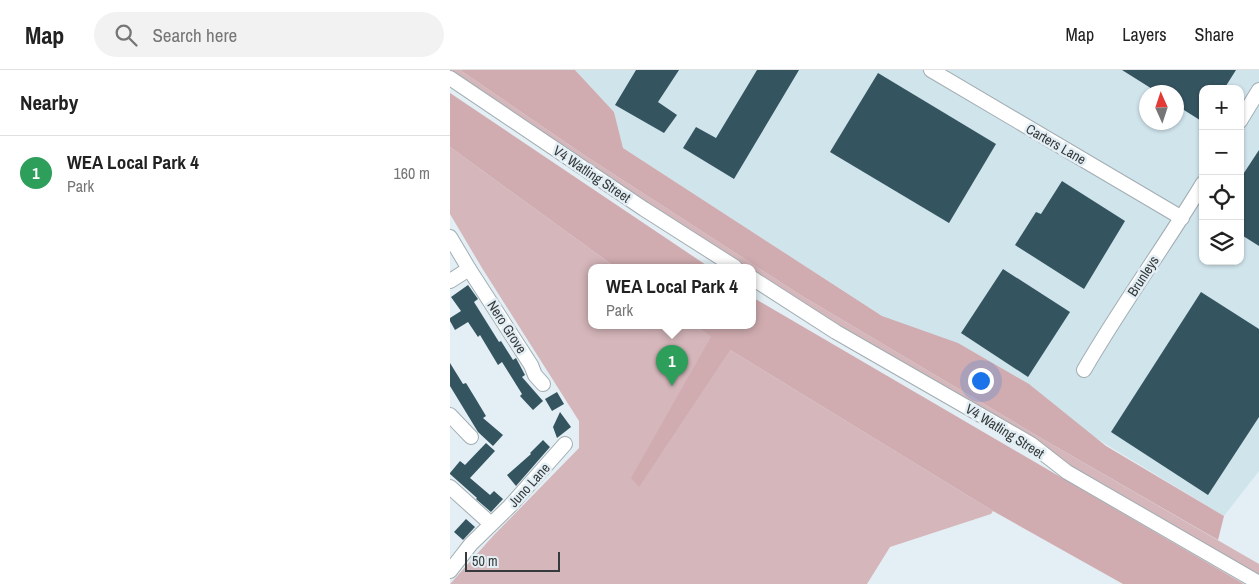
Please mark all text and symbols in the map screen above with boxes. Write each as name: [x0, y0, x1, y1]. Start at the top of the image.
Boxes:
search box: [94, 12, 444, 57]
text: Map: [25, 19, 64, 51]
icon: search: [112, 21, 140, 49]
text: Search here: [152, 22, 237, 48]
text: Map: [1066, 22, 1094, 47]
text: Layers: [1122, 22, 1167, 47]
text: Share: [1195, 22, 1234, 47]
north arrow: [1139, 85, 1184, 130]
map controls: [1199, 85, 1244, 265]
button: +: [1199, 85, 1244, 130]
text: Nearby: [20, 88, 78, 117]
street label: Carters Lane: [1023, 120, 1089, 168]
button: −: [1199, 130, 1244, 175]
street label: V4 Watling Street: [550, 141, 634, 207]
text: WEA Local Park 4: [67, 149, 199, 175]
text: 1: [32, 162, 40, 184]
text: 160 m: [394, 162, 430, 184]
text: Park: [67, 175, 94, 197]
button: locate: [1199, 175, 1244, 220]
button: layers: [1199, 220, 1244, 265]
street label: Brunleys: [1123, 252, 1163, 300]
popup: [588, 264, 756, 329]
text: WEA Local Park 4: [606, 273, 738, 299]
street label: Nero Grove: [483, 297, 531, 357]
text: Park: [606, 299, 633, 321]
pin: 1: [656, 345, 688, 386]
your location: [968, 368, 994, 394]
street label: V4 Watling Street: [962, 400, 1048, 462]
street label: Juno Lane: [504, 459, 554, 511]
scale bar: [465, 549, 560, 572]
text: 50 m: [472, 552, 498, 570]

